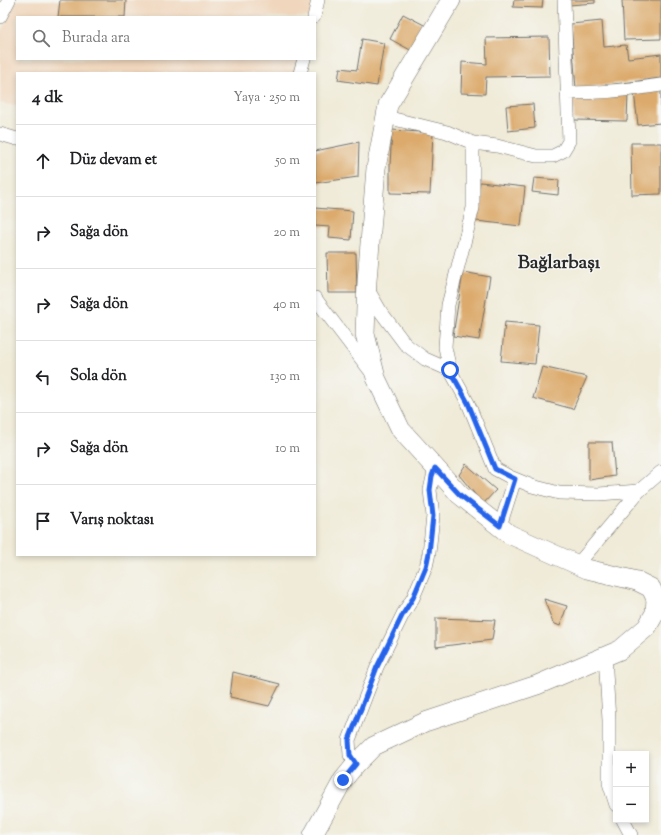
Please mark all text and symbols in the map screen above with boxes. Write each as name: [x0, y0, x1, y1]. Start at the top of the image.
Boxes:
search box: [16, 16, 316, 60]
icon: search: [30, 27, 52, 49]
text: Burada ara: [62, 28, 130, 49]
text: 4 dk: [32, 86, 63, 110]
text: Yaya · 250 m: [234, 89, 300, 107]
icon: ahead: [32, 150, 54, 172]
text: Düz devam et: [70, 150, 157, 171]
text: 50 m: [275, 152, 300, 170]
icon: right: [32, 222, 54, 244]
text: Sağa dön: [70, 222, 128, 243]
text: 20 m: [274, 224, 300, 242]
district label: Bağlarbaşı: [518, 250, 601, 277]
icon: right: [32, 294, 54, 316]
text: Sağa dön: [70, 294, 128, 315]
text: 40 m: [273, 296, 300, 314]
route start: [441, 361, 459, 379]
icon: left: [32, 366, 54, 388]
text: Sola dön: [70, 366, 127, 387]
text: 130 m: [270, 368, 300, 386]
icon: right: [32, 438, 54, 460]
text: Sağa dön: [70, 438, 128, 459]
text: 10 m: [275, 440, 300, 458]
icon: arrive: [32, 510, 54, 532]
text: Varış noktası: [70, 510, 154, 531]
map controls: [613, 751, 649, 823]
button: +: [613, 751, 649, 787]
route end: [334, 771, 352, 789]
button: −: [613, 787, 649, 823]

